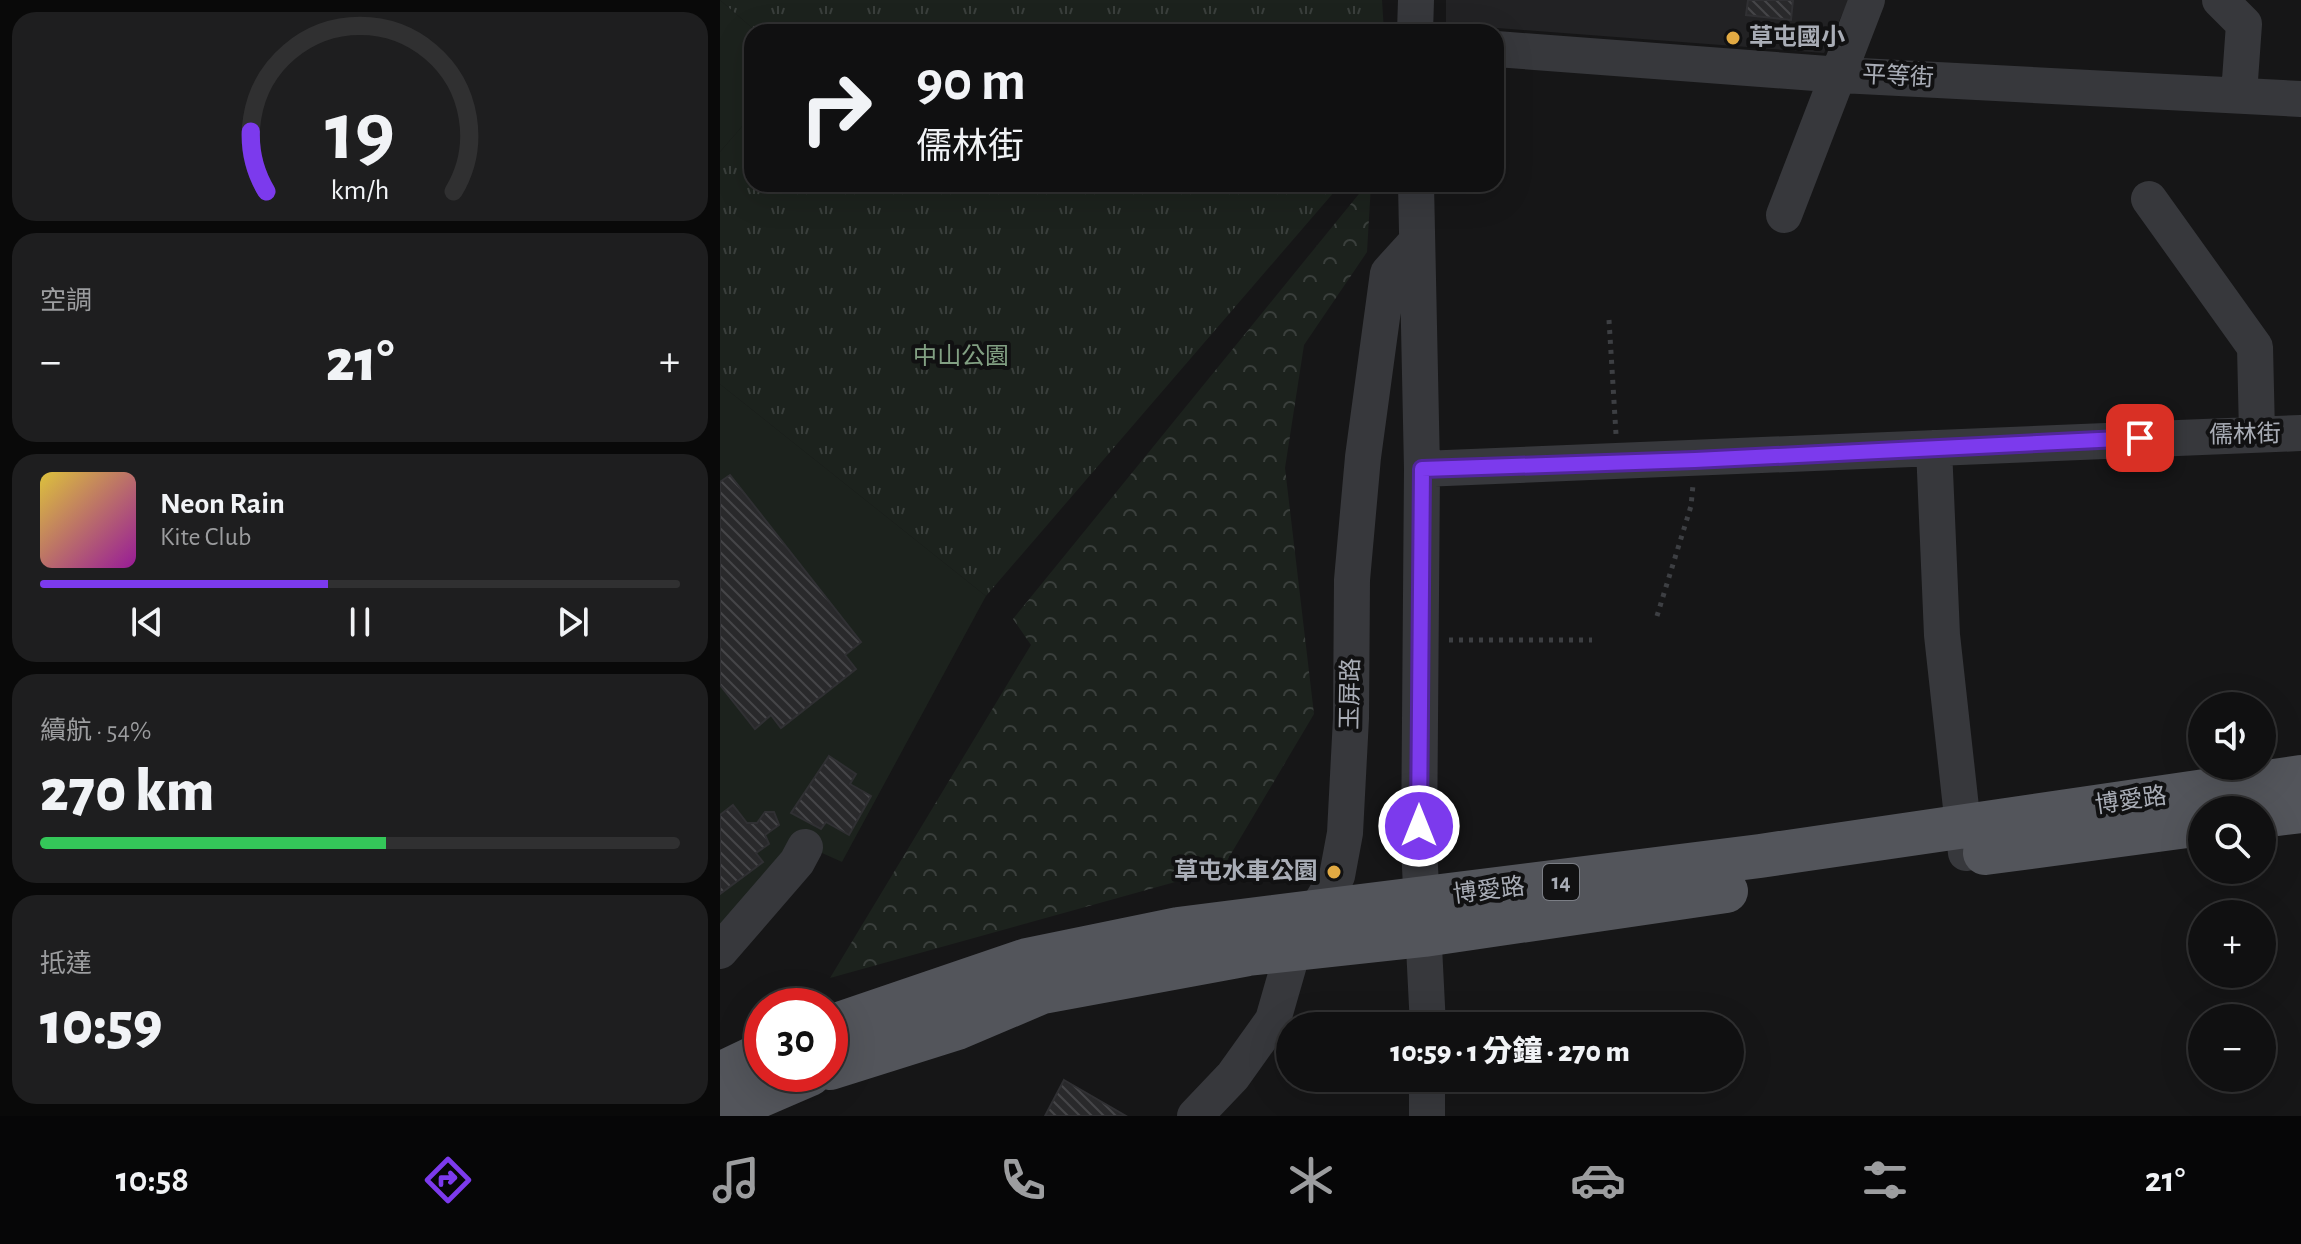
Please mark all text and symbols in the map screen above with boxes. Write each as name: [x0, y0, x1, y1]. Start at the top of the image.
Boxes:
place label: 草屯國小: [1749, 24, 1845, 50]
marker: 草屯國小: [1724, 29, 1742, 47]
text: 90 m: [916, 54, 1026, 110]
icon: right: [784, 56, 888, 160]
street label: 平等街: [1861, 61, 1935, 91]
text: 19: [325, 91, 395, 175]
text: 儒林街: [916, 129, 1024, 165]
text: km/h: [331, 177, 389, 206]
text: 空調: [40, 288, 92, 314]
text: 21°: [326, 332, 394, 392]
text: −: [40, 340, 61, 384]
text: +: [659, 340, 680, 384]
park label: 中山公園: [913, 343, 1009, 369]
pin: [2106, 404, 2174, 472]
icon: arrive: [2118, 416, 2162, 460]
street label: 儒林街: [2209, 420, 2281, 448]
text: Neon Rain: [160, 489, 285, 519]
text: Kite Club: [160, 524, 251, 550]
icon: previous: [125, 600, 169, 644]
icon: pause: [338, 600, 382, 644]
icon: next: [551, 600, 595, 644]
street label: 玉屏路: [1336, 658, 1364, 730]
map controls: [2188, 692, 2276, 1092]
button: sound: [2188, 692, 2276, 780]
text: 續航 · 54%: [40, 718, 151, 744]
text: 270 km: [40, 762, 214, 822]
street label: 博愛路: [2093, 782, 2168, 818]
position arrow: [1377, 784, 1461, 868]
button: search: [2188, 796, 2276, 884]
place label: 草屯水車公園: [1174, 858, 1318, 884]
marker: 草屯水車公園: [1325, 863, 1343, 881]
road number: 14: [1543, 864, 1579, 900]
street label: 博愛路: [1452, 873, 1526, 907]
button: +: [2188, 900, 2276, 988]
text: 抵達: [40, 951, 92, 977]
speed limit sign: 30: [744, 988, 848, 1092]
text: 10:59: [40, 995, 162, 1055]
button: −: [2188, 1004, 2276, 1092]
text: 10:59 · 1 分鐘 · 270 m: [1390, 1037, 1630, 1067]
icon: directions: [420, 1152, 476, 1208]
icon: music: [708, 1152, 764, 1208]
icon: phone: [995, 1152, 1051, 1208]
icon: climate: [1283, 1152, 1339, 1208]
icon: car: [1570, 1152, 1626, 1208]
icon: filters: [1857, 1152, 1913, 1208]
text: 10:58: [116, 1162, 189, 1198]
text: 21°: [2145, 1162, 2185, 1198]

